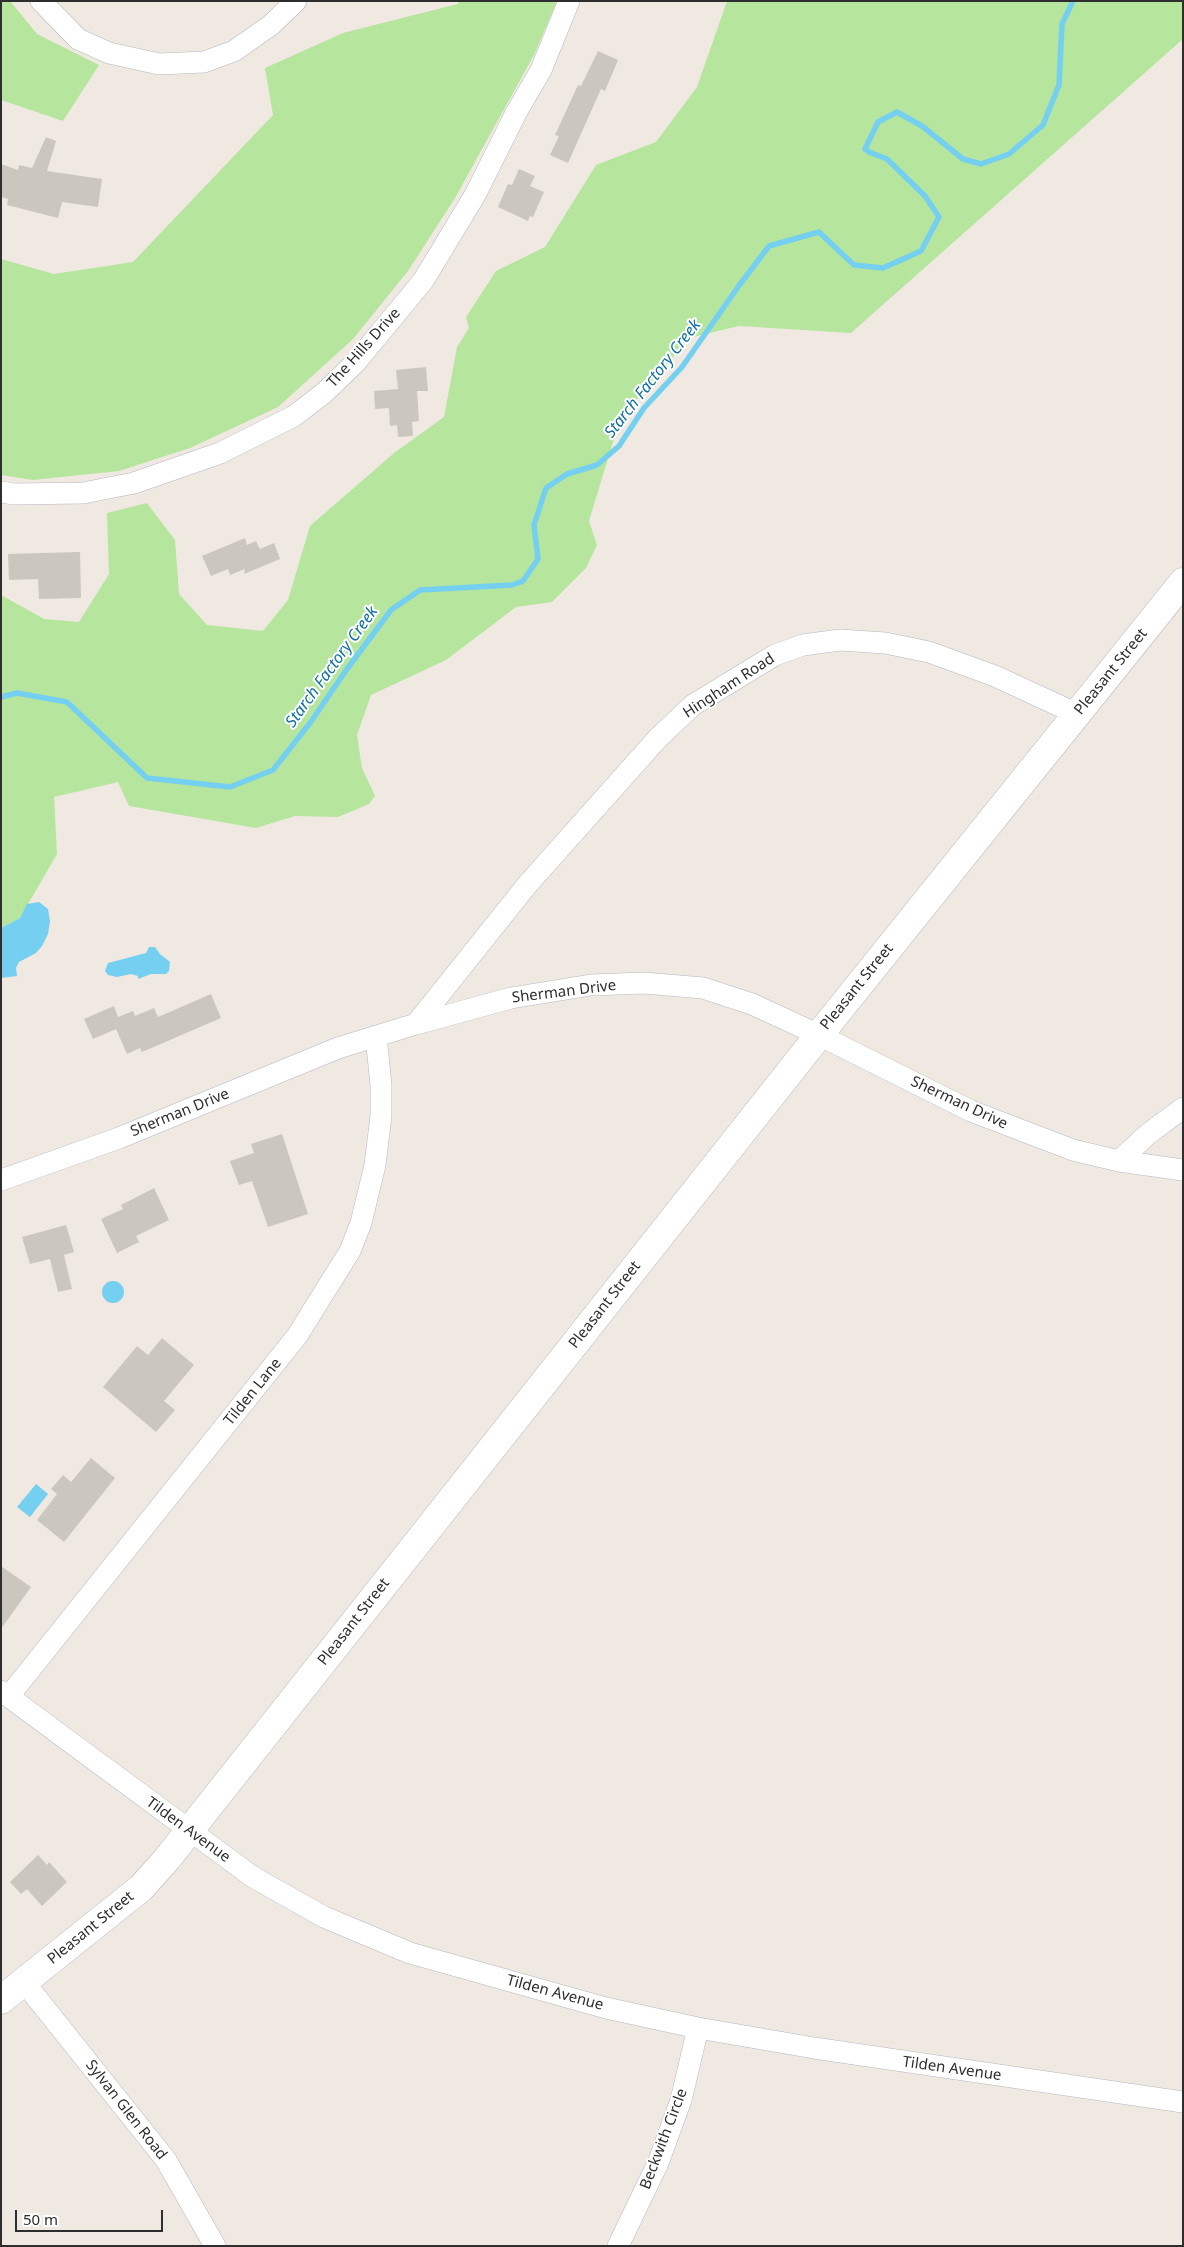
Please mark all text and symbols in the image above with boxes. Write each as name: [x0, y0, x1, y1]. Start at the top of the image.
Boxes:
street label: The Hills Drive: [324, 304, 404, 392]
water label: Starch Factory Creek: [601, 316, 705, 442]
water label: Starch Factory Creek: [282, 603, 382, 731]
street label: Pleasant Street: [1071, 625, 1151, 719]
street label: Hingham Road: [680, 650, 778, 722]
street label: Pleasant Street: [817, 940, 897, 1034]
street label: Sherman Drive: [511, 977, 617, 1007]
street label: Sherman Drive: [908, 1073, 1010, 1133]
street label: Sherman Drive: [128, 1085, 232, 1141]
street label: Pleasant Street: [565, 1258, 645, 1352]
street label: Tilden Lane: [221, 1355, 285, 1429]
street label: Pleasant Street: [314, 1575, 394, 1669]
street label: Tilden Avenue: [142, 1793, 234, 1867]
street label: Pleasant Street: [44, 1888, 138, 1968]
street label: Tilden Avenue: [505, 1971, 605, 2015]
street label: Tilden Avenue: [901, 2053, 1003, 2085]
street label: Sylvan Glen Road: [82, 2057, 170, 2163]
street label: Beckwith Circle: [637, 2086, 691, 2192]
scale bar: [18, 2200, 165, 2232]
text: 50 m: [23, 2209, 58, 2229]

